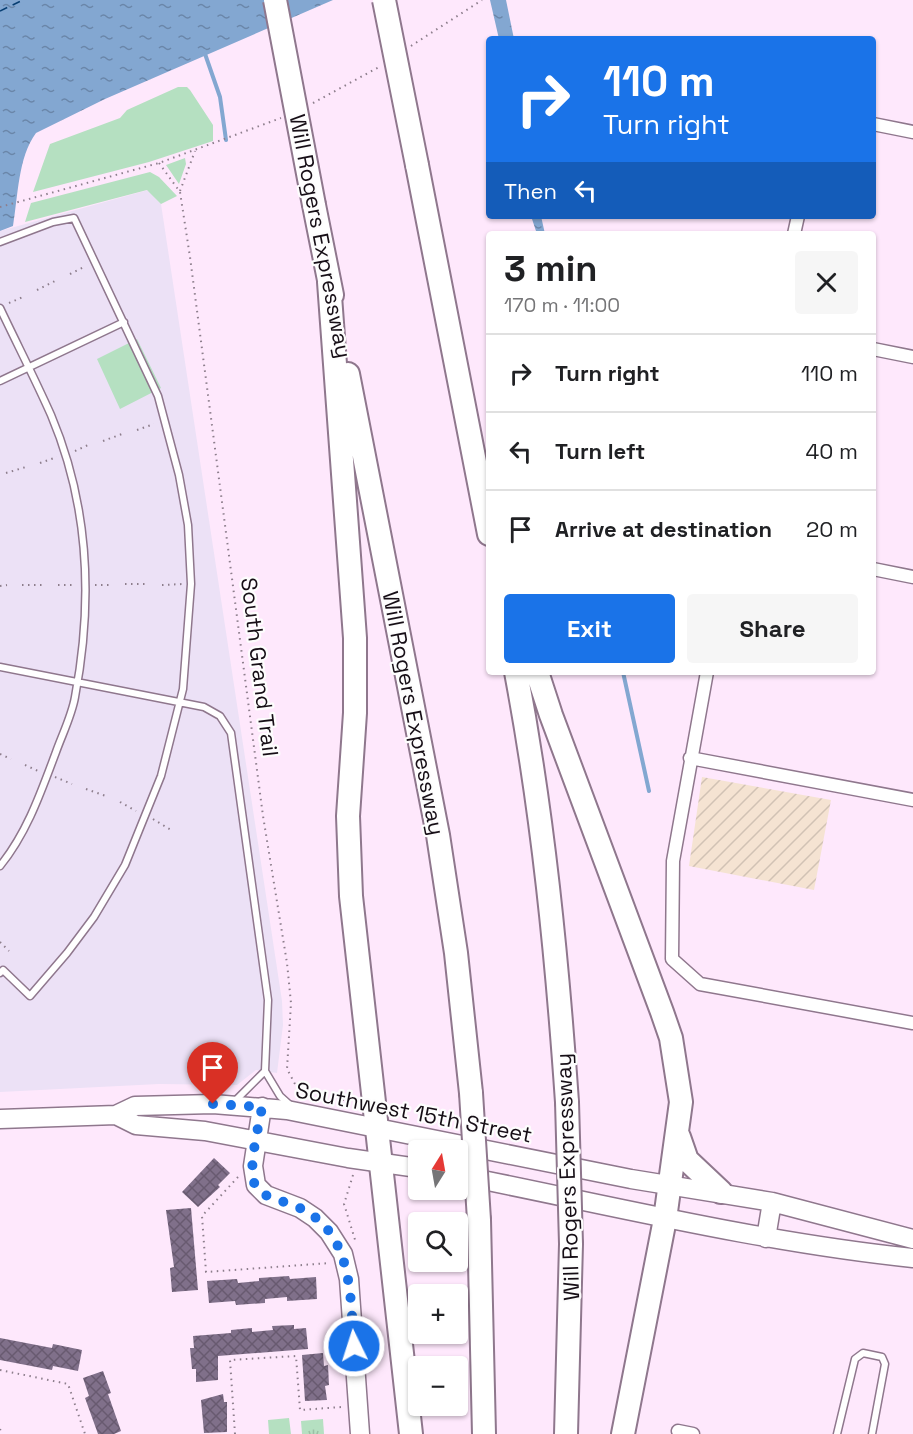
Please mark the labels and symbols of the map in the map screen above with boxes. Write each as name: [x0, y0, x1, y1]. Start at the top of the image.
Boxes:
street label: Will Rogers Expressway: [284, 112, 358, 360]
street label: South Grand Trail: [235, 576, 285, 758]
street label: Will Rogers Expressway: [377, 589, 451, 837]
pin: [187, 1042, 238, 1104]
street label: Will Rogers Expressway: [549, 1053, 585, 1301]
street label: Southwest 15th Street: [293, 1075, 535, 1149]
north arrow: [408, 1140, 468, 1200]
position arrow: [322, 1314, 386, 1378]

